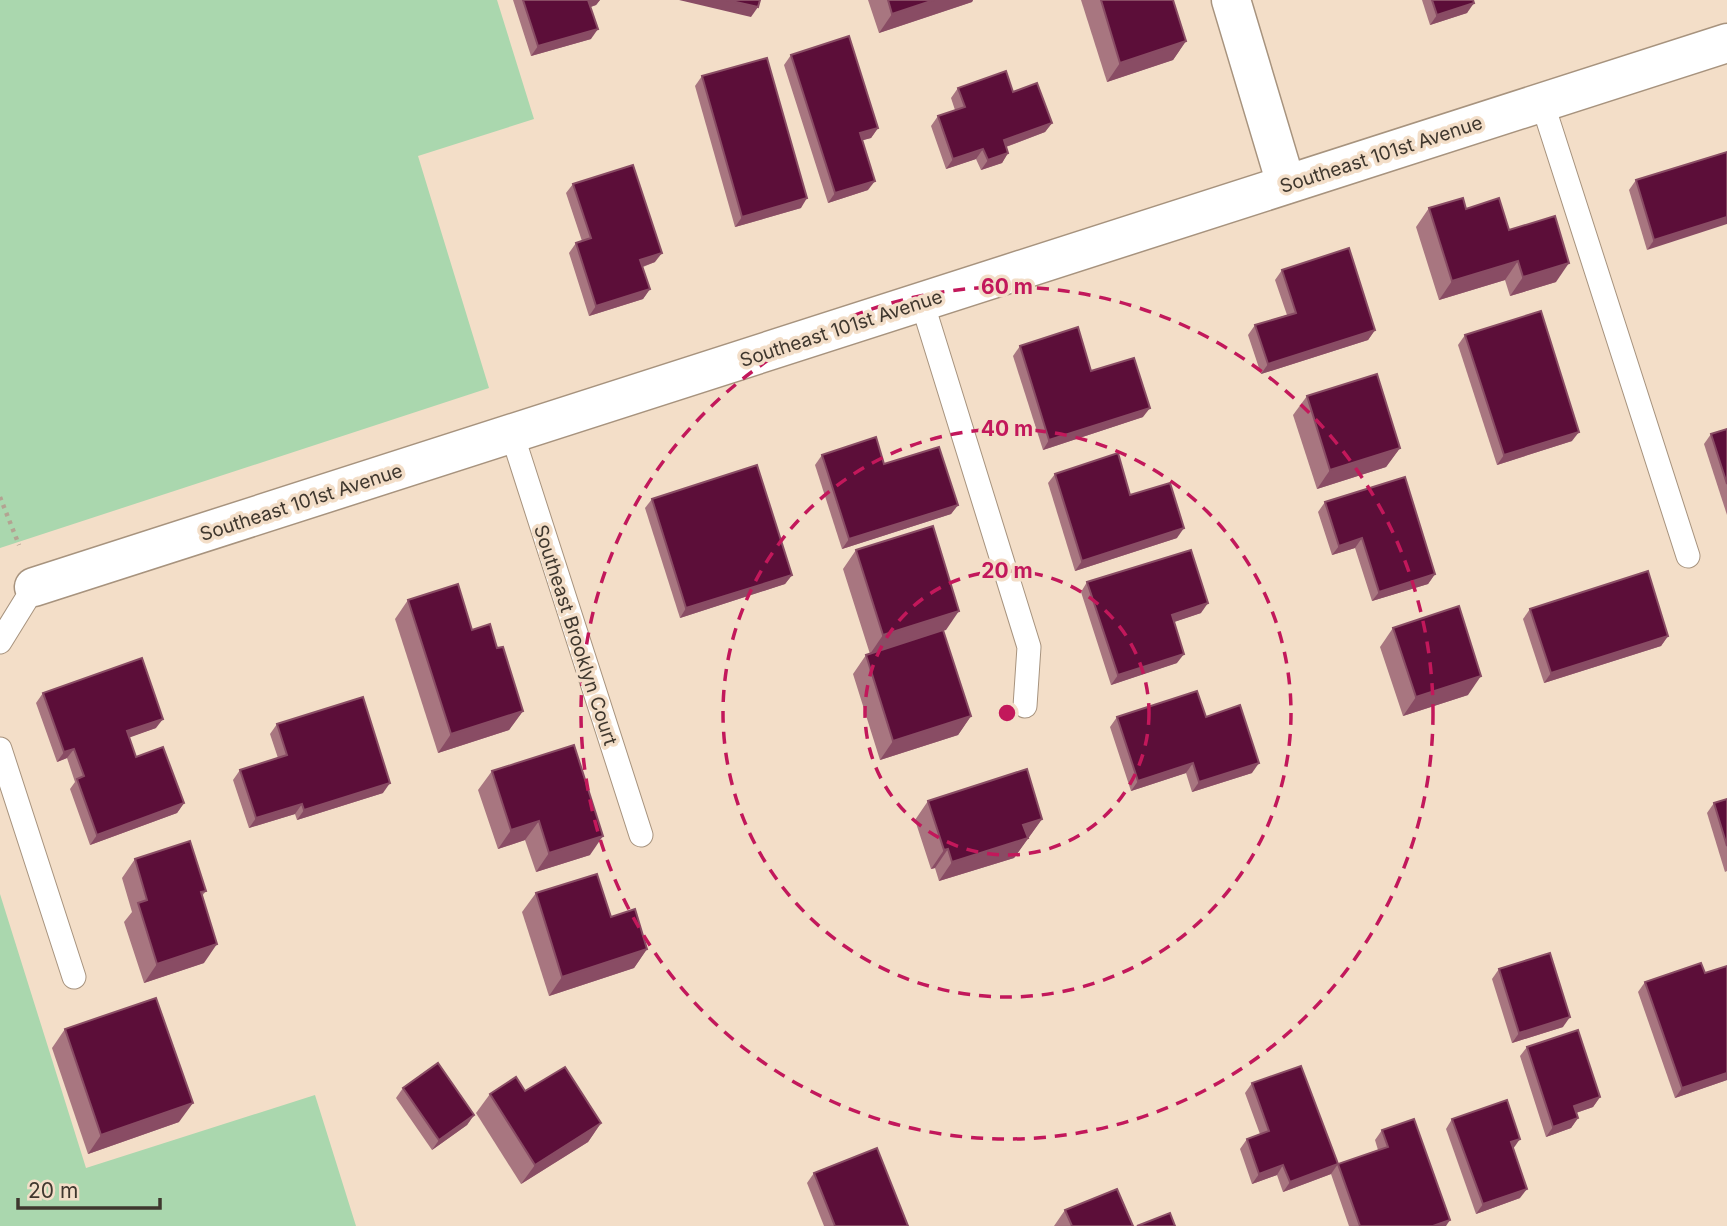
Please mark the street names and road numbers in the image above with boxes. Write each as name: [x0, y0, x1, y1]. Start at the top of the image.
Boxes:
street label: Southeast 101st Avenue: [1277, 111, 1485, 198]
street label: Southeast 101st Avenue: [737, 285, 945, 372]
street label: Southeast 101st Avenue: [197, 459, 405, 546]
street label: Southeast Brooklyn Court: [529, 522, 622, 748]

